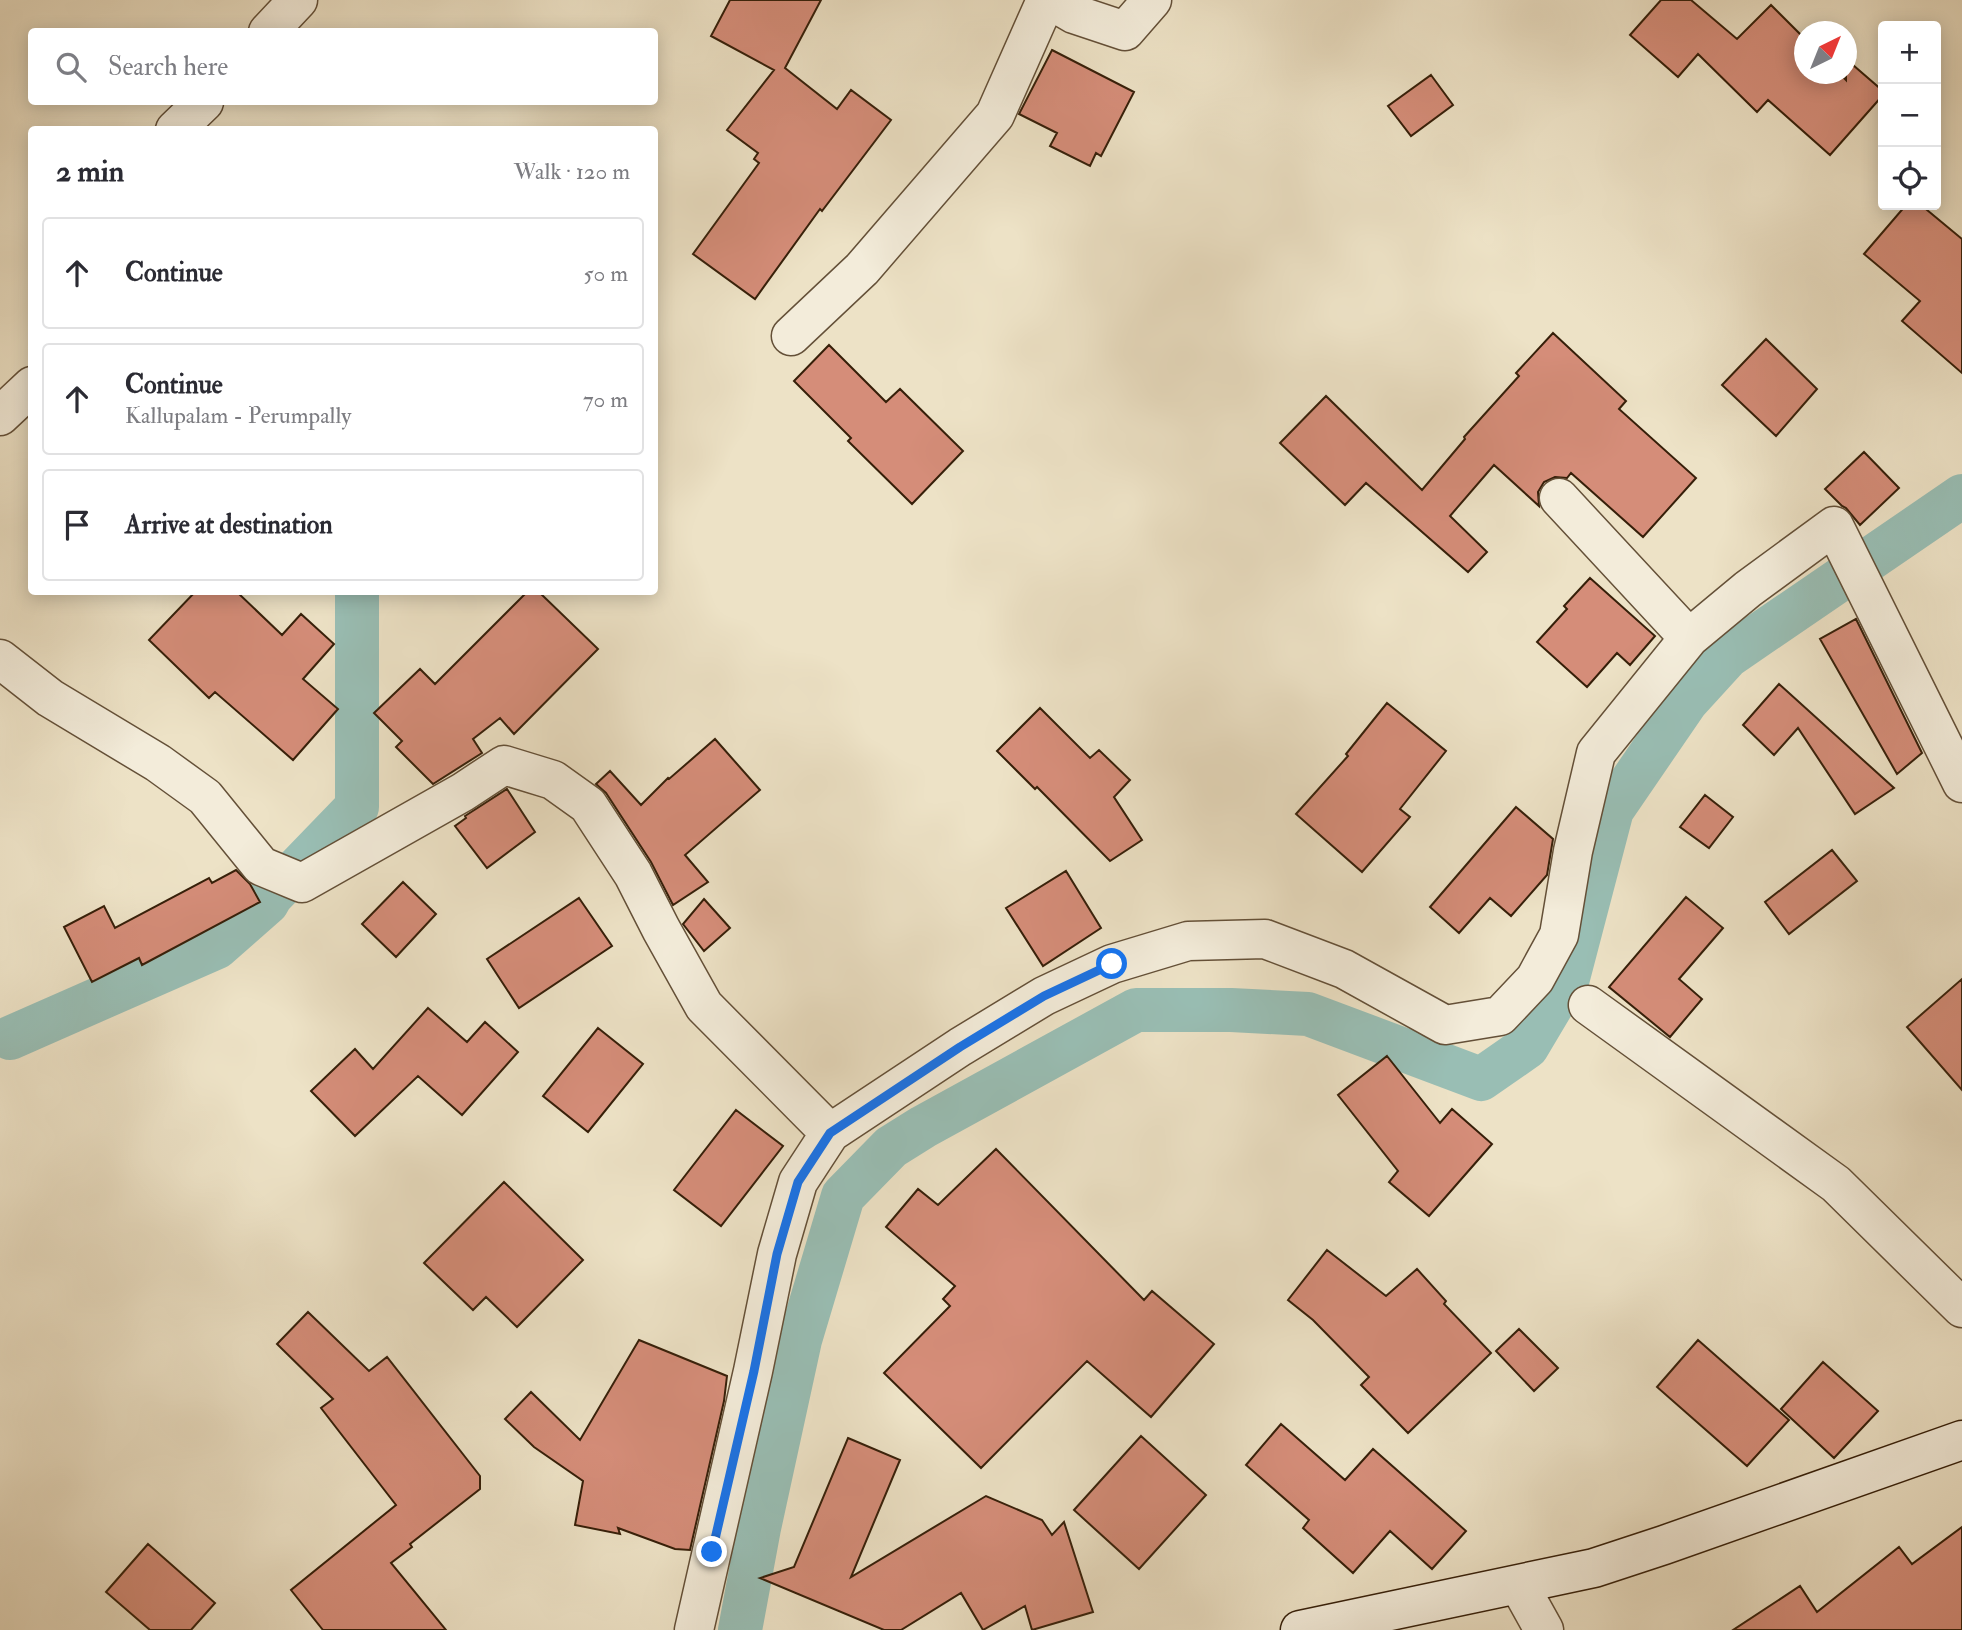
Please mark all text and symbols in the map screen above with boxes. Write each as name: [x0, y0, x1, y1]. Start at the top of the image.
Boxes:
north arrow: [1794, 21, 1857, 84]
map controls: [1878, 21, 1941, 210]
button: +: [1878, 21, 1941, 84]
search box: [28, 28, 658, 105]
icon: search: [52, 48, 90, 86]
text: Search here: [108, 51, 228, 83]
button: −: [1878, 84, 1941, 147]
button: locate: [1878, 147, 1941, 210]
text: 2 min: [56, 153, 124, 190]
text: Walk · 120 m: [514, 157, 630, 186]
icon: ahead: [58, 254, 96, 292]
text: Continue: [125, 257, 223, 289]
text: 50 m: [584, 259, 628, 288]
text: Continue: [125, 369, 223, 401]
icon: ahead: [58, 380, 96, 418]
text: 70 m: [583, 385, 628, 414]
text: Kallupalam - Perumpally: [125, 401, 351, 430]
icon: arrive: [58, 506, 96, 544]
text: Arrive at destination: [125, 509, 333, 541]
route start: [1096, 948, 1127, 979]
route end: [696, 1536, 727, 1567]

